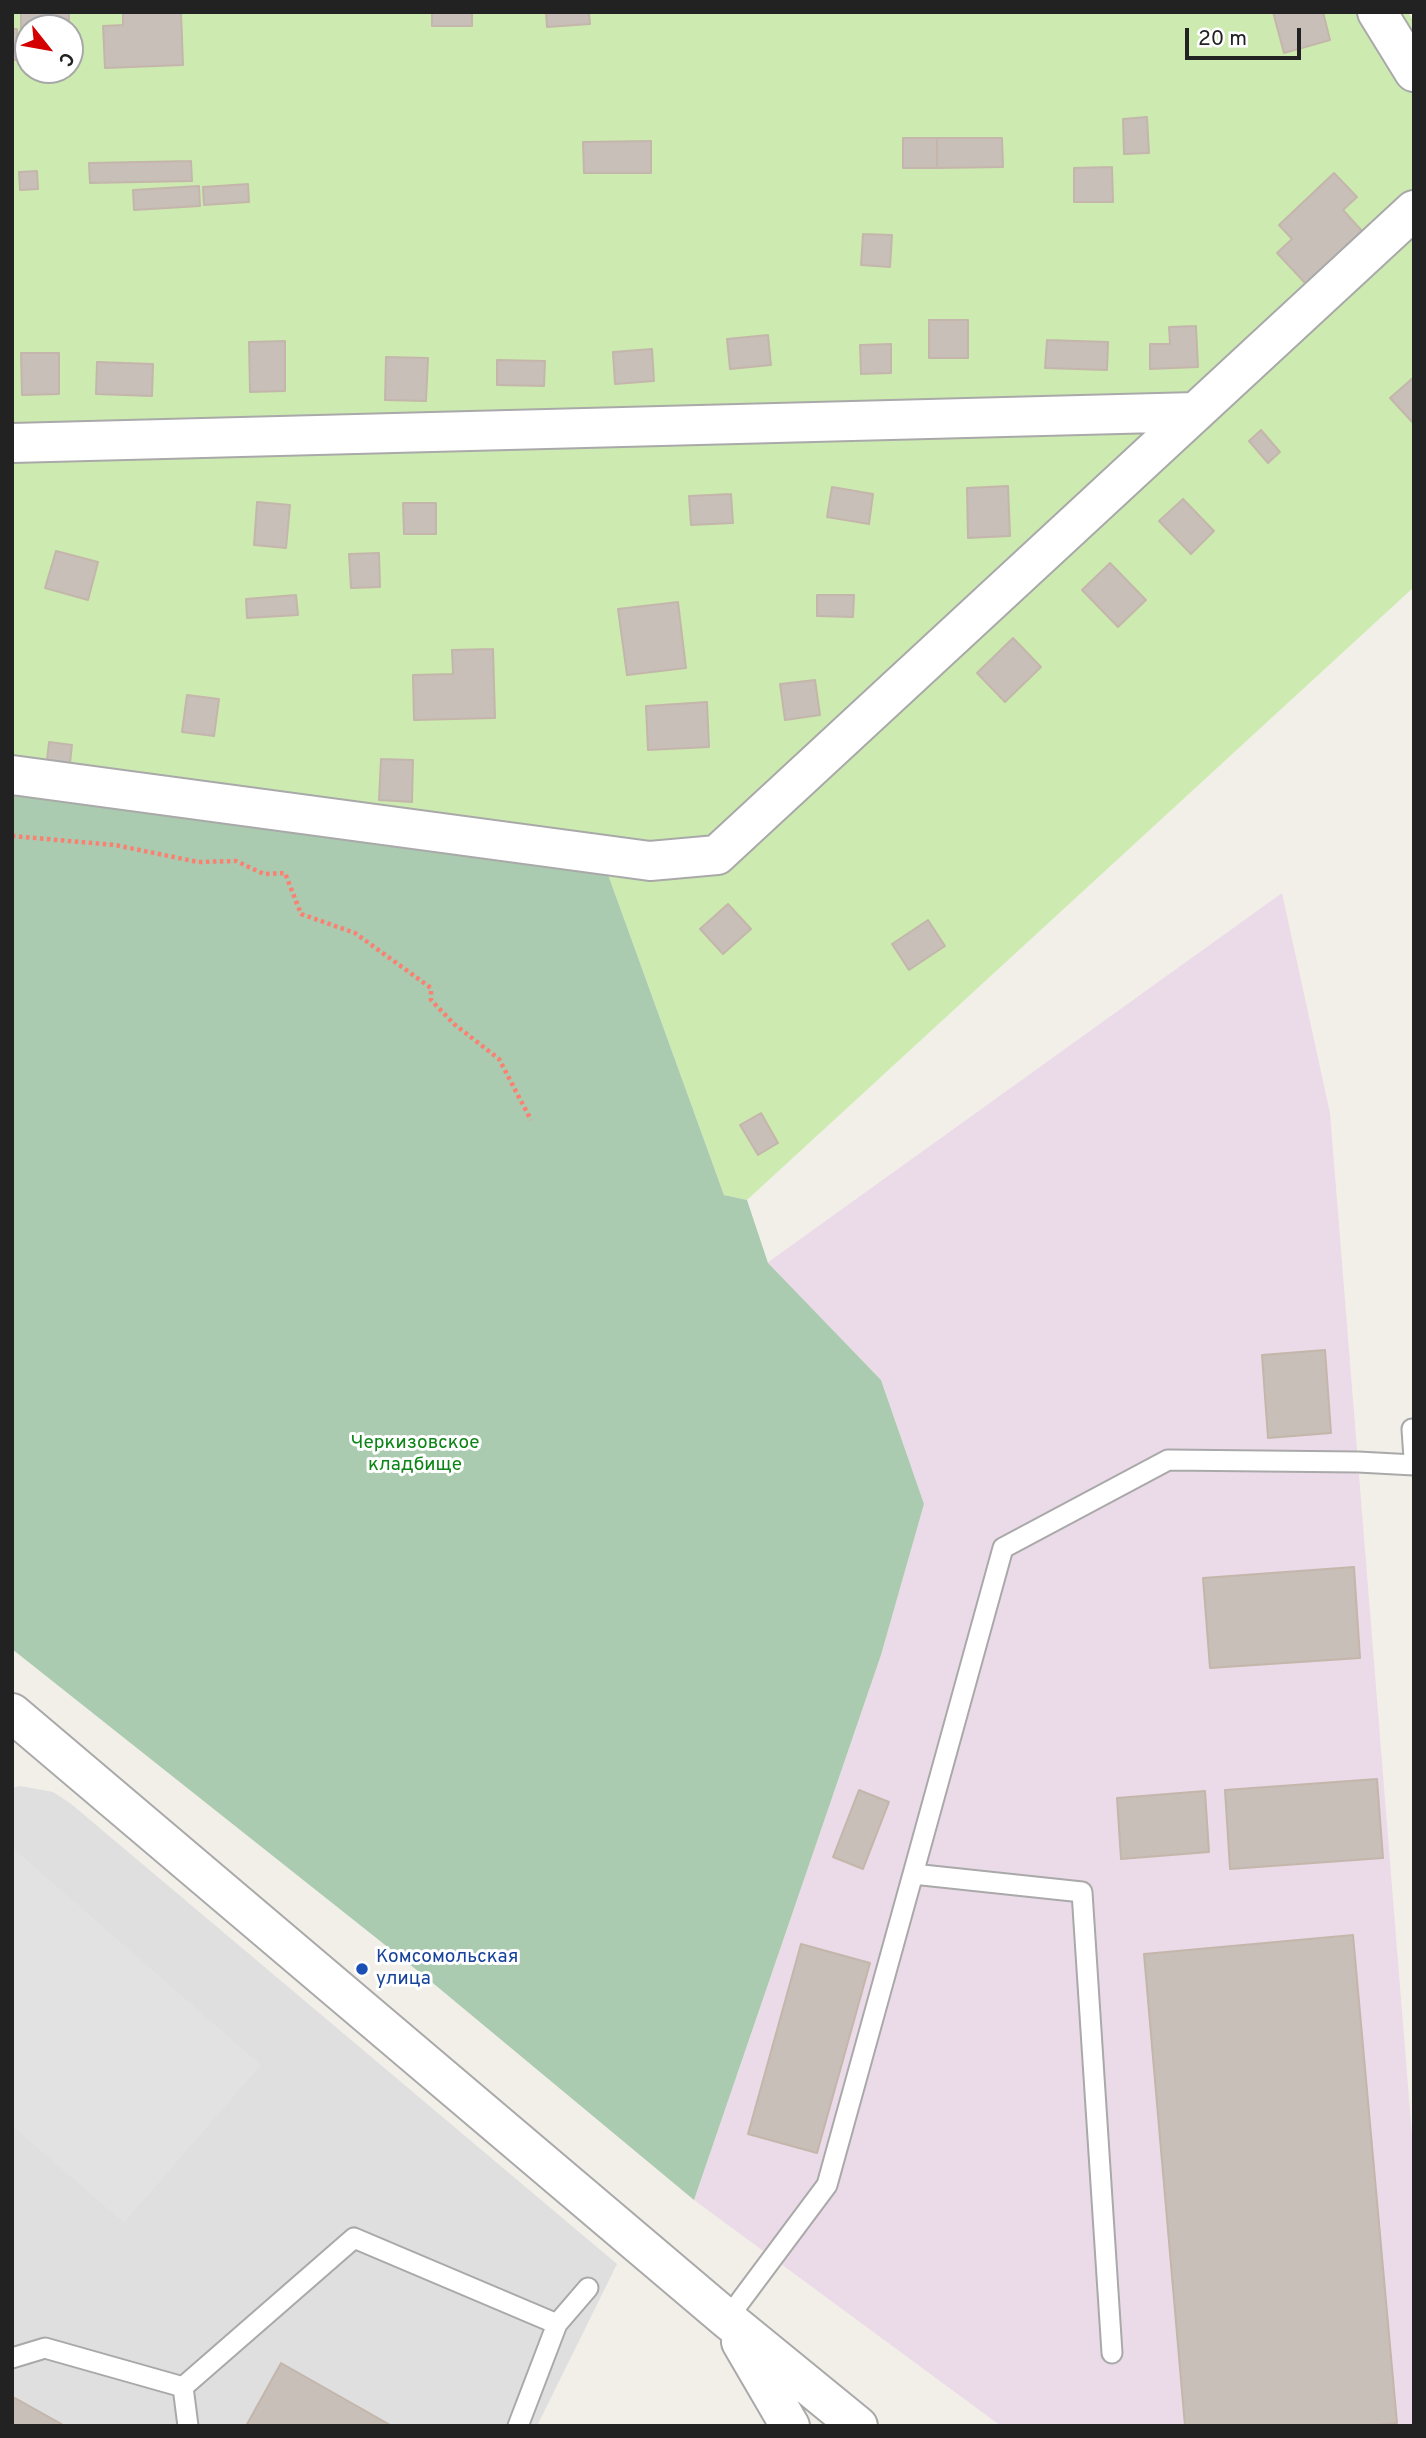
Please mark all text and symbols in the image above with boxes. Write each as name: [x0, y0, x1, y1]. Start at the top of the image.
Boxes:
north arrow: [14, 14, 84, 84]
scale bar: [1188, 14, 1304, 58]
text: 20 m: [1198, 26, 1247, 53]
text: С: [52, 47, 79, 70]
park label: Черкизовское кладбище: [350, 1433, 480, 1477]
place label: Комсомольская улица: [376, 1947, 518, 1991]
marker: Комсомольская улица: [354, 1961, 370, 1977]

